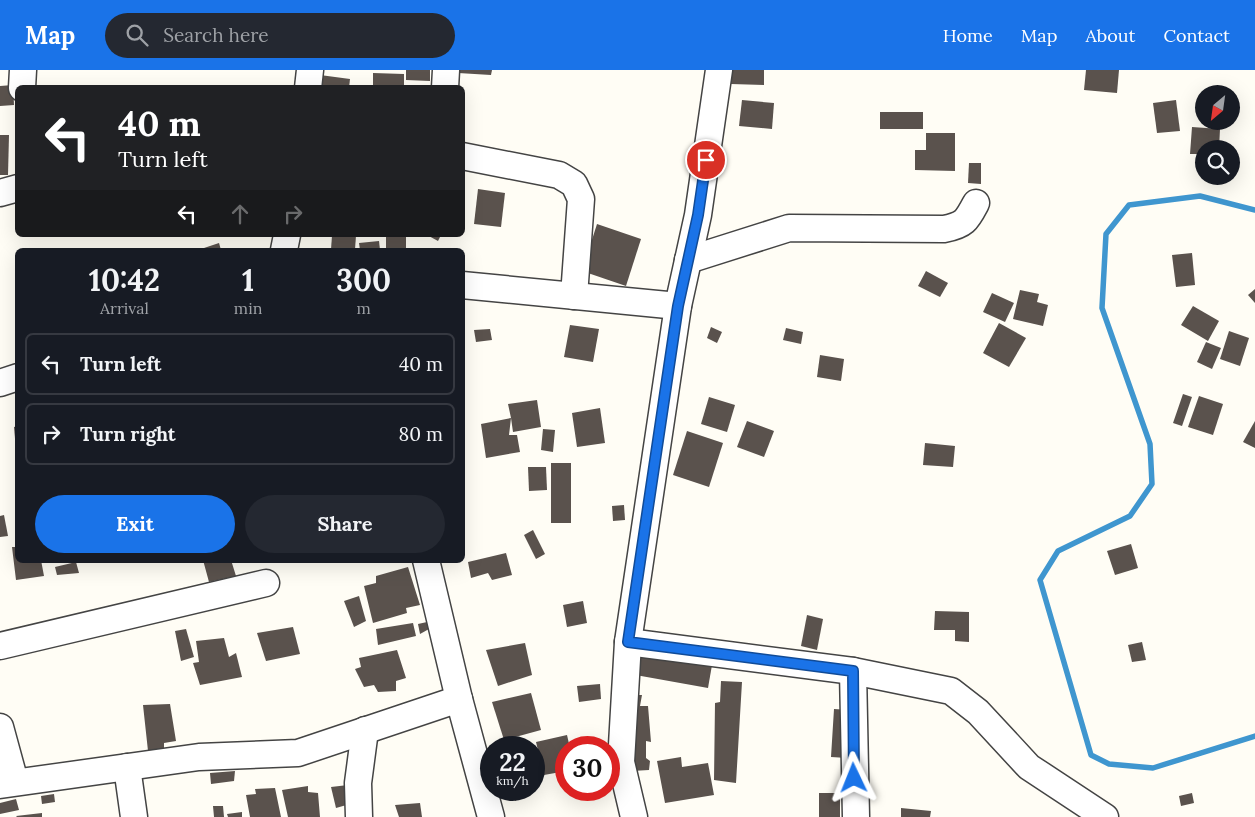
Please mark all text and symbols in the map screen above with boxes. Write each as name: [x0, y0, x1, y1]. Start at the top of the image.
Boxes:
search box: [105, 13, 455, 58]
text: Map: [25, 20, 75, 51]
icon: search: [123, 21, 151, 49]
text: Search here: [163, 23, 269, 47]
text: Home: [943, 24, 993, 47]
text: Map: [1021, 24, 1057, 47]
text: About: [1085, 24, 1135, 47]
text: Contact: [1163, 24, 1230, 47]
north arrow: [1195, 85, 1240, 130]
map controls: [1195, 85, 1240, 185]
text: 40 m: [118, 101, 201, 146]
icon: left: [35, 105, 100, 170]
pin: [685, 139, 727, 181]
button: search: [1195, 140, 1240, 185]
text: Turn left: [118, 145, 208, 173]
icon: arrive: [692, 146, 720, 174]
icon: left: [173, 200, 201, 228]
icon: ahead: [226, 200, 254, 228]
icon: right: [279, 200, 307, 228]
text: 10:42: [89, 261, 160, 299]
text: 1: [242, 261, 254, 299]
text: 300: [336, 261, 391, 299]
text: Arrival: [100, 298, 149, 318]
text: min: [234, 298, 262, 318]
text: m: [357, 298, 371, 318]
icon: left: [37, 350, 65, 378]
text: Turn left: [80, 352, 161, 376]
text: 40 m: [399, 352, 443, 376]
icon: right: [37, 420, 65, 448]
text: Turn right: [80, 422, 176, 446]
text: 80 m: [399, 422, 443, 446]
button: Exit: [35, 495, 235, 553]
button: Share: [245, 495, 445, 553]
speed limit sign: 30: [555, 736, 620, 801]
text: 22: [499, 746, 526, 778]
position arrow: [827, 751, 879, 803]
text: km/h: [496, 773, 529, 788]

